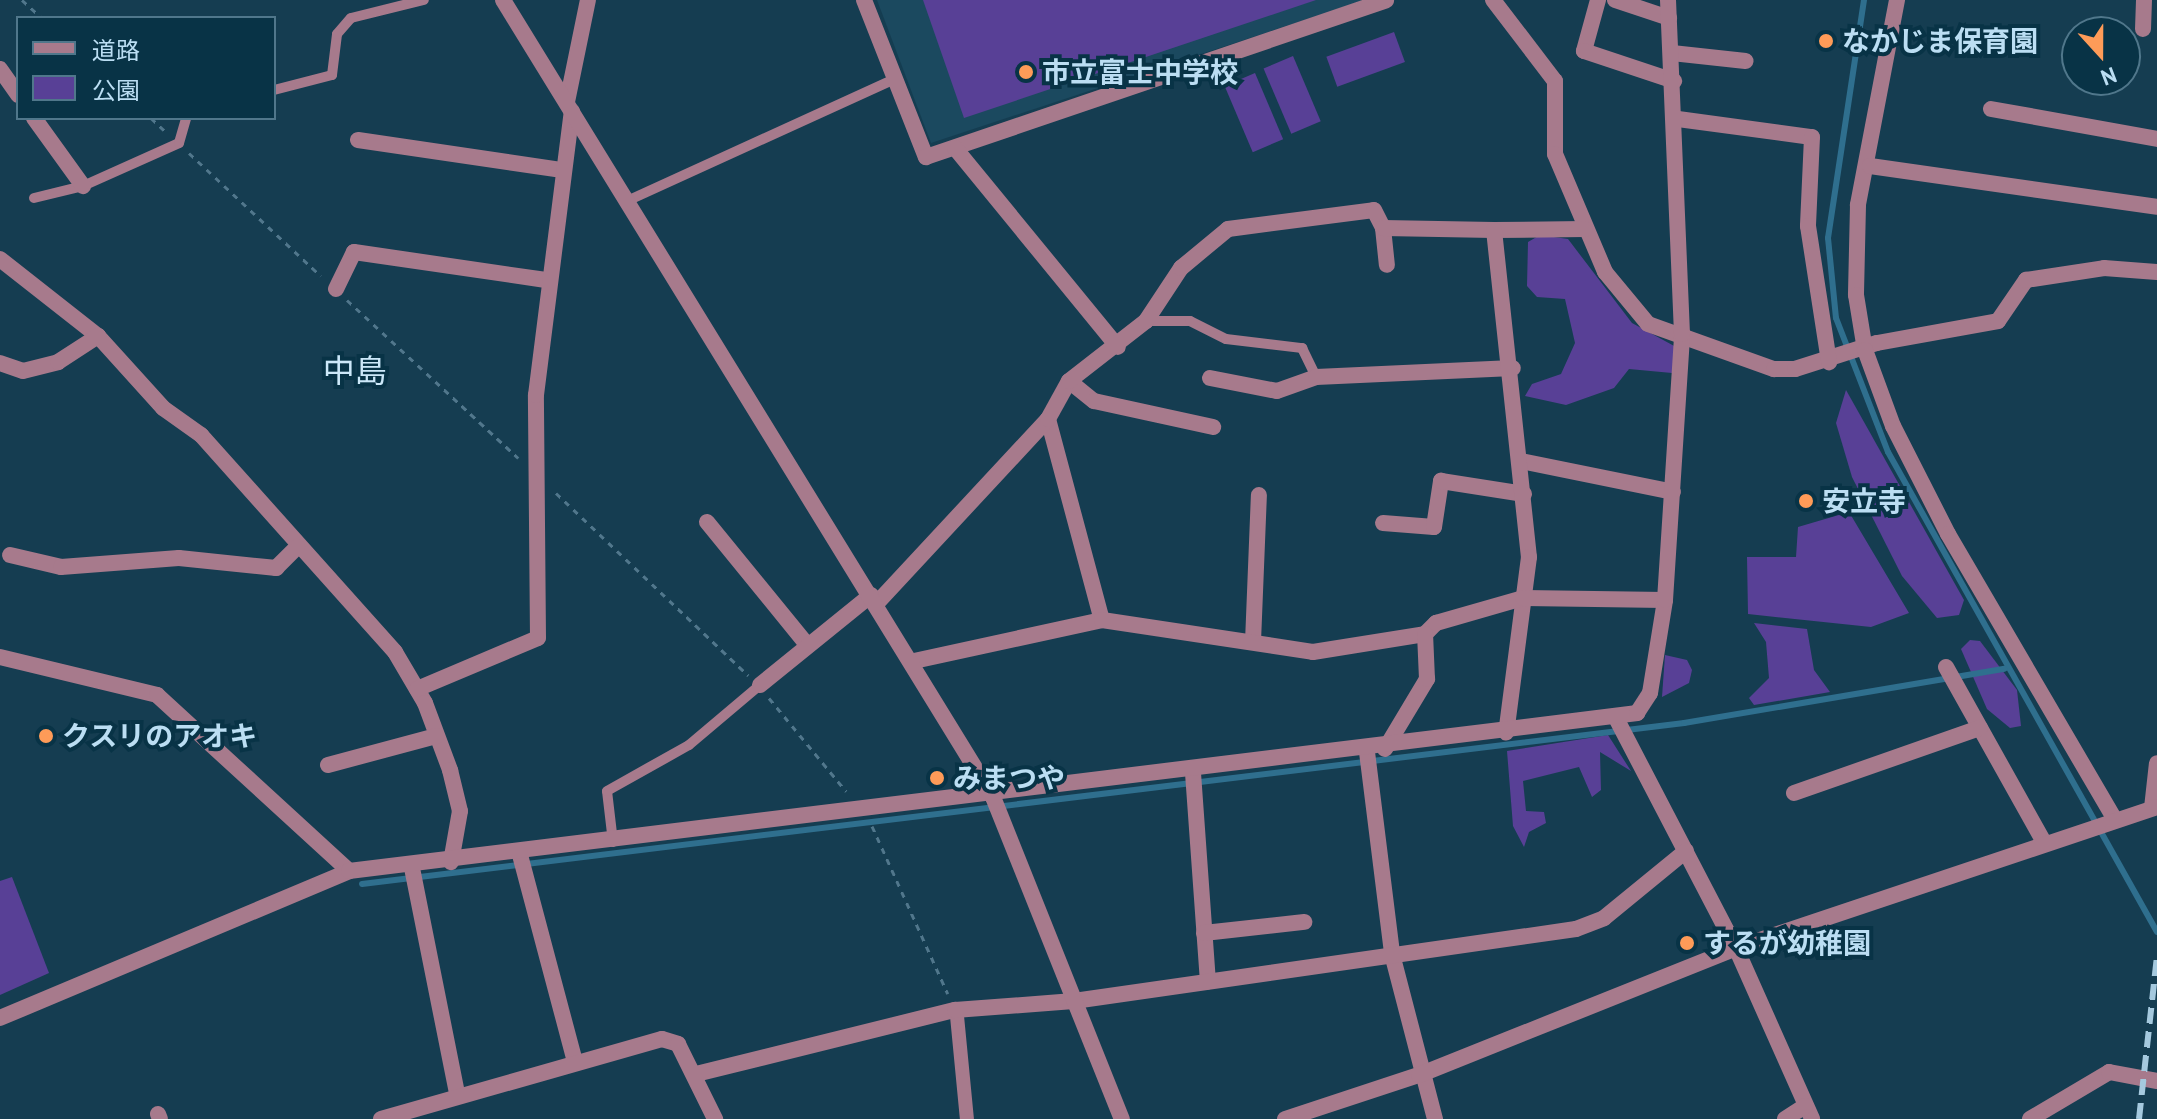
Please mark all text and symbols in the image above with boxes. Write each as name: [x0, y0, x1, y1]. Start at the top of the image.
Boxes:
legend: [16, 16, 276, 120]
north arrow: [2061, 16, 2141, 96]
place label: なかじま保育園: [1842, 24, 2038, 58]
marker: なかじま保育園: [1817, 32, 1835, 50]
text: 道路: [92, 35, 140, 66]
place label: 市立富士中学校: [1042, 55, 1238, 89]
text: N: [2097, 61, 2121, 92]
marker: 市立富士中学校: [1017, 63, 1035, 81]
text: 公園: [92, 75, 140, 106]
district label: 中島: [323, 351, 387, 389]
place label: 安立寺: [1822, 484, 1906, 518]
marker: 安立寺: [1797, 492, 1815, 510]
place label: クスリのアオキ: [62, 719, 258, 753]
marker: クスリのアオキ: [37, 727, 55, 745]
place label: みまつや: [953, 761, 1065, 795]
marker: みまつや: [928, 769, 946, 787]
place label: するが幼稚園: [1703, 926, 1871, 960]
marker: するが幼稚園: [1678, 934, 1696, 952]

